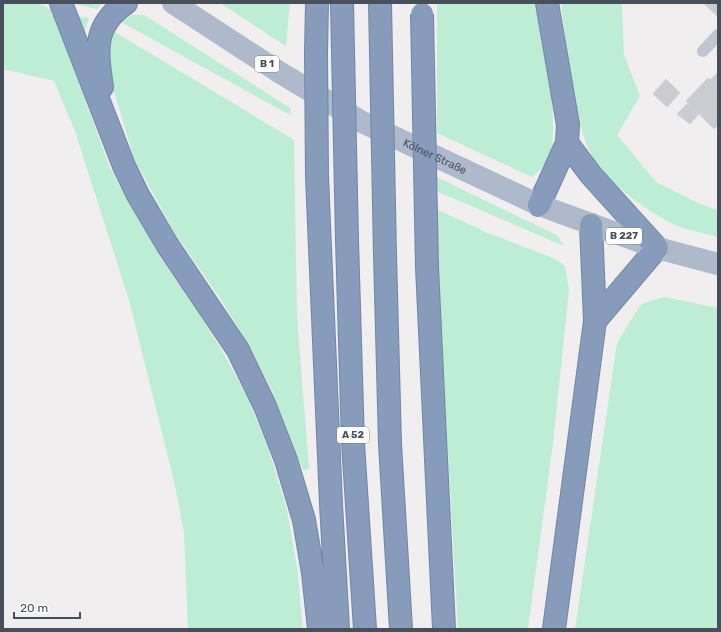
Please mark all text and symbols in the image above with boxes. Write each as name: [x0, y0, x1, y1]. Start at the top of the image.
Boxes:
road number: B 1: [255, 56, 279, 72]
street label: Kölner Straße: [401, 136, 469, 177]
road number: B 227: [606, 228, 642, 244]
road number: A 52: [337, 427, 369, 443]
scale bar: [14, 594, 80, 620]
text: 20 m: [20, 601, 48, 615]

